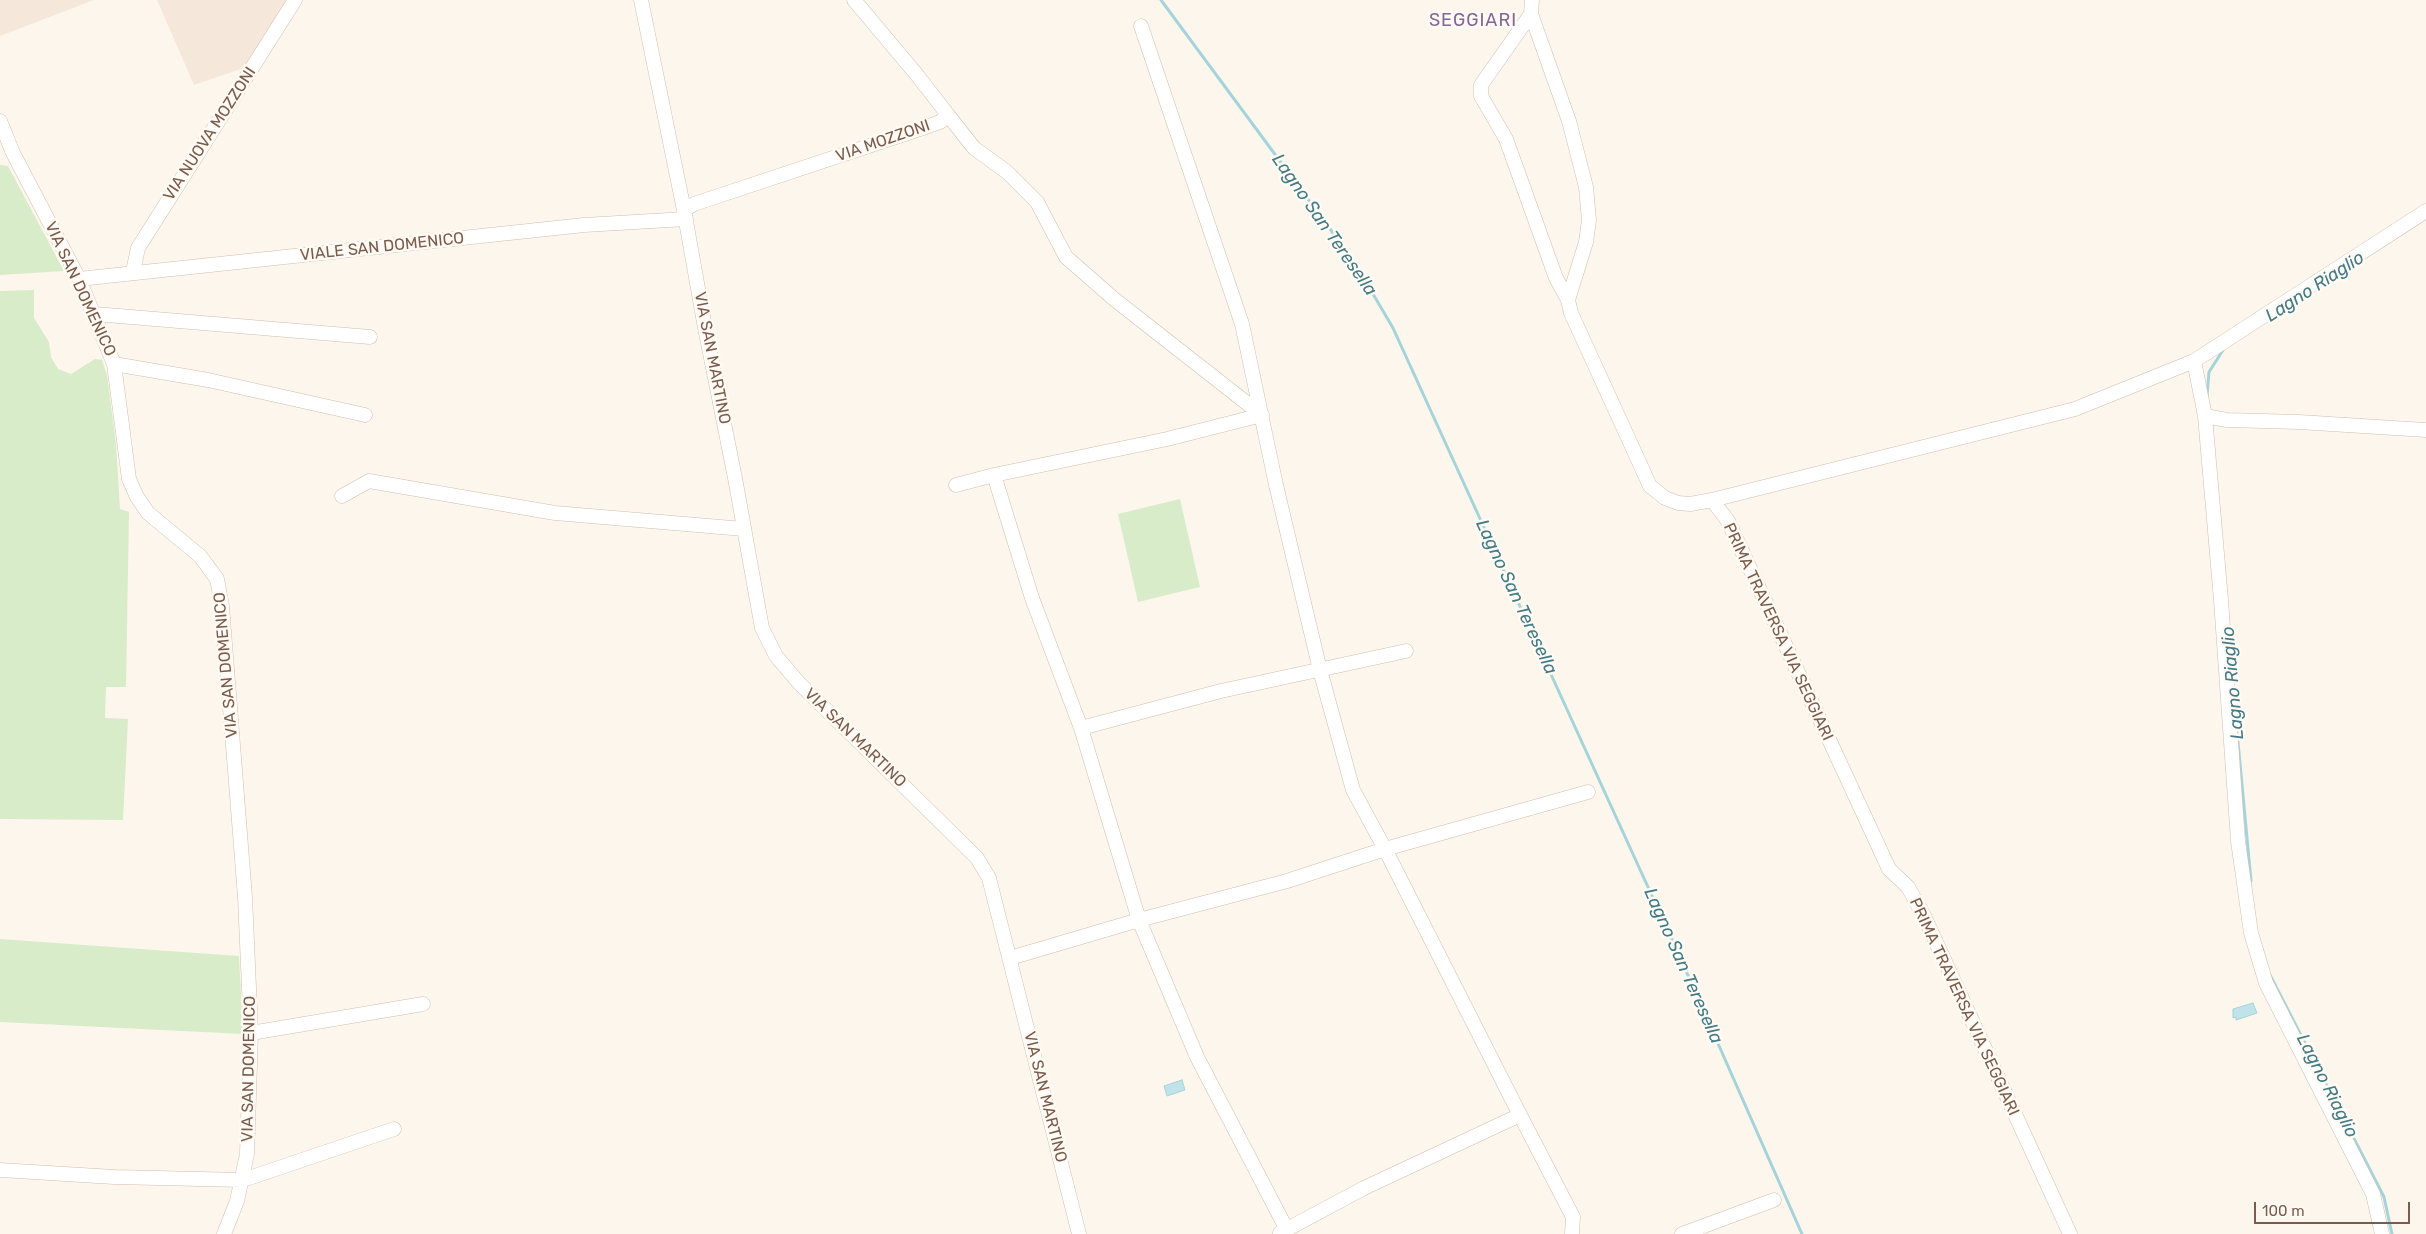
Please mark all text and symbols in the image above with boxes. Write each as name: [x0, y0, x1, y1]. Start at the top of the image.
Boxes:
district label: SEGGIARI: [1428, 10, 1518, 32]
street label: VIA NUOVA MOZZONI: [160, 64, 260, 204]
street label: VIA MOZZONI: [833, 116, 933, 166]
water label: Lagno San Teresella: [1267, 150, 1381, 300]
street label: VIA SAN DOMENICO: [40, 219, 120, 359]
street label: VIALE SAN DOMENICO: [299, 229, 465, 265]
water label: Lagno Riaglio: [2262, 247, 2368, 327]
street label: VIA SAN MARTINO: [690, 290, 734, 426]
water label: Lagno San Teresella: [1471, 516, 1561, 678]
street label: PRIMA TRAVERSA VIA SEGGIARI: [1719, 520, 1837, 744]
street label: VIA SAN DOMENICO: [210, 591, 242, 739]
water label: Lagno Riaglio: [2217, 626, 2249, 740]
street label: VIA SAN MARTINO: [800, 684, 910, 792]
water label: Lagno San Teresella: [1639, 885, 1727, 1047]
street label: PRIMA TRAVERSA VIA SEGGIARI: [1905, 895, 2023, 1119]
street label: VIA SAN DOMENICO: [238, 996, 260, 1142]
street label: VIA SAN MARTINO: [1019, 1029, 1071, 1165]
water label: Lagno Riaglio: [2292, 1031, 2362, 1141]
scale bar: [2256, 1192, 2412, 1224]
text: 100 m: [2262, 1202, 2304, 1220]

